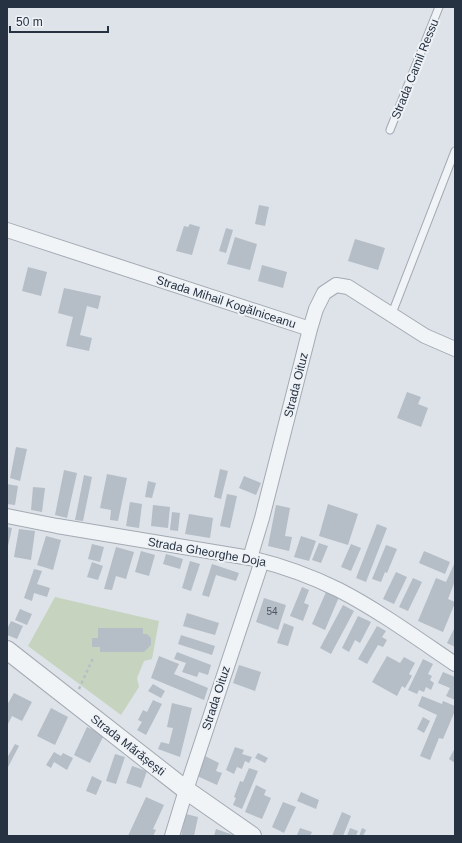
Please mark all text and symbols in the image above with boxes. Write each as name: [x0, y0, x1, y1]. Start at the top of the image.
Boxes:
scale bar: [10, 8, 108, 34]
text: 50 m: [16, 15, 43, 29]
street label: Strada Camil Ressu: [389, 17, 441, 121]
street label: Strada Mihail Kogălniceanu: [154, 273, 298, 331]
street label: Strada Oituz: [281, 351, 311, 419]
street label: Strada Gheorghe Doja: [147, 535, 268, 569]
house number: 54: [266, 606, 278, 617]
street label: Strada Oituz: [199, 664, 233, 732]
street label: Strada Mărășești: [88, 712, 168, 778]

